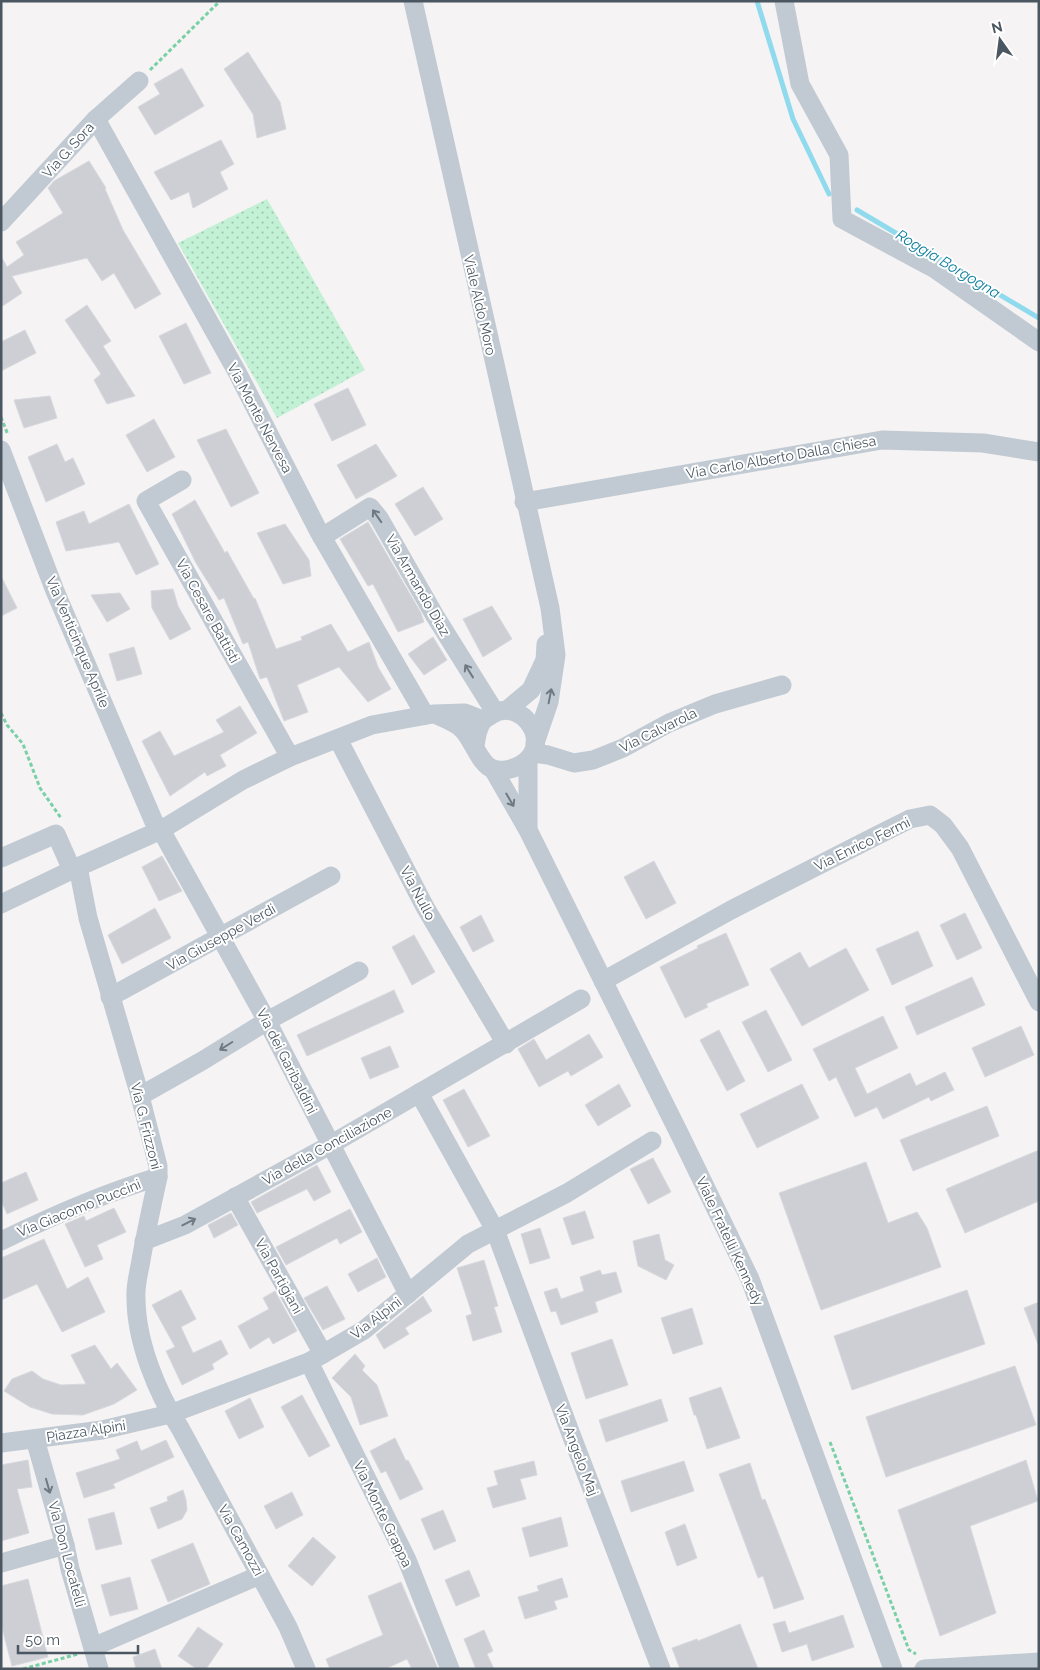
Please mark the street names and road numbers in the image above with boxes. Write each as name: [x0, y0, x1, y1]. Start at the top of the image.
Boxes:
street label: Via G. Sora: [39, 119, 97, 181]
street label: Viale Aldo Moro: [461, 253, 499, 357]
street label: Via Monte Nervesa: [224, 360, 296, 476]
street label: Via Carlo Alberto Dalla Chiesa: [685, 432, 877, 482]
street label: Via Armando Diaz: [382, 531, 454, 639]
street label: Via Cesare Battisti: [173, 556, 243, 666]
street label: Via Venticinque Aprile: [43, 574, 113, 710]
street label: Via Calvarola: [617, 704, 699, 756]
street label: Via Enrico Fermi: [811, 814, 913, 874]
street label: Via Nullo: [397, 863, 439, 923]
street label: Via Giuseppe Verdi: [164, 900, 278, 974]
street label: Via dei Garibaldini: [254, 1006, 320, 1116]
street label: Via G. Frizzoni: [127, 1081, 165, 1171]
street label: Via della Conciliazione: [259, 1104, 395, 1188]
street label: Viale Fratelli Kennedy: [693, 1174, 767, 1308]
street label: Via Giacomo Puccini: [15, 1176, 143, 1240]
street label: Via Partigiani: [252, 1236, 306, 1316]
street label: Via Alpini: [347, 1294, 405, 1342]
street label: Via Angelo Maj: [552, 1402, 602, 1498]
street label: Piazza Alpini: [45, 1417, 127, 1445]
street label: Via Monte Grappa: [350, 1458, 416, 1570]
street label: Via Don Locatelli: [45, 1499, 89, 1609]
street label: Via Camozzi: [215, 1502, 267, 1578]

